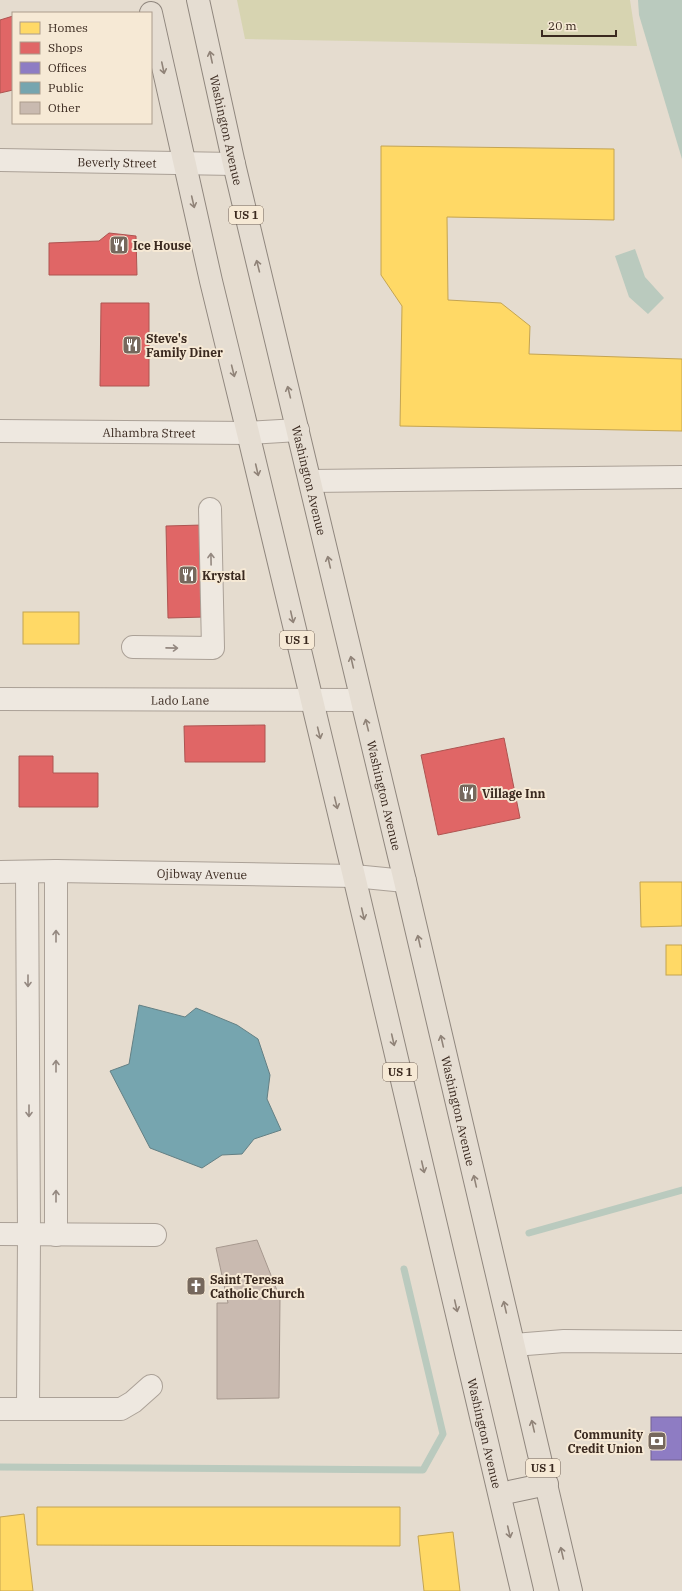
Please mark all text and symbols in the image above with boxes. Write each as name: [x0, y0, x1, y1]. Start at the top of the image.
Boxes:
legend: [12, 12, 152, 124]
scale bar: [542, 12, 616, 38]
text: 20 m: [548, 18, 577, 33]
text: Homes: [48, 20, 88, 35]
text: Shops: [48, 40, 83, 55]
one-way arrow: [206, 51, 214, 64]
text: Offices: [48, 60, 87, 75]
one-way arrow: [160, 61, 168, 74]
street label: Washington Avenue: [207, 73, 246, 187]
text: Public: [48, 80, 84, 95]
text: Other: [48, 100, 81, 115]
street label: Beverly Street: [77, 154, 157, 170]
one-way arrow: [189, 195, 197, 208]
road number: US 1: [229, 206, 263, 224]
restaurant icon: Ice House: [108, 234, 130, 256]
place label: Ice House: [133, 238, 191, 253]
one-way arrow: [254, 260, 262, 273]
place label: Steve's Family Diner: [146, 331, 223, 360]
restaurant icon: Steve's Family Diner: [121, 334, 143, 356]
one-way arrow: [230, 364, 237, 377]
one-way arrow: [285, 386, 292, 399]
street label: Alhambra Street: [102, 424, 195, 440]
street label: Washington Avenue: [289, 424, 330, 537]
one-way arrow: [254, 464, 262, 477]
one-way arrow: [207, 553, 215, 566]
one-way arrow: [324, 556, 332, 569]
restaurant icon: Krystal: [177, 564, 199, 586]
place label: Krystal: [202, 568, 245, 583]
one-way arrow: [289, 611, 297, 624]
road number: US 1: [280, 631, 314, 649]
one-way arrow: [165, 644, 178, 651]
one-way arrow: [348, 656, 355, 669]
street label: Lado Lane: [151, 692, 209, 707]
one-way arrow: [362, 719, 370, 732]
one-way arrow: [316, 726, 324, 739]
street label: Washington Avenue: [364, 739, 405, 852]
restaurant icon: Village Inn: [457, 782, 479, 804]
place label: Village Inn: [482, 786, 546, 801]
one-way arrow: [333, 796, 341, 809]
street label: Ojibway Avenue: [157, 865, 247, 882]
one-way arrow: [359, 907, 367, 920]
one-way arrow: [52, 930, 60, 943]
one-way arrow: [414, 935, 422, 948]
one-way arrow: [24, 974, 32, 987]
one-way arrow: [389, 1033, 397, 1046]
one-way arrow: [438, 1035, 445, 1048]
street label: Washington Avenue: [439, 1054, 479, 1167]
one-way arrow: [52, 1060, 60, 1073]
road number: US 1: [383, 1063, 417, 1081]
one-way arrow: [25, 1104, 32, 1117]
one-way arrow: [419, 1160, 427, 1173]
one-way arrow: [471, 1175, 478, 1188]
one-way arrow: [52, 1190, 60, 1203]
place label: Saint Teresa Catholic Church: [210, 1272, 305, 1301]
church icon: Saint Teresa Catholic Church: [185, 1275, 207, 1297]
one-way arrow: [452, 1299, 460, 1312]
one-way arrow: [500, 1301, 508, 1314]
street label: Washington Avenue: [465, 1377, 505, 1490]
one-way arrow: [528, 1420, 536, 1433]
place label: Community Credit Union: [567, 1427, 643, 1456]
bank icon: Community Credit Union: [646, 1430, 668, 1452]
road number: US 1: [526, 1459, 560, 1477]
one-way arrow: [505, 1526, 513, 1539]
one-way arrow: [558, 1547, 566, 1560]

